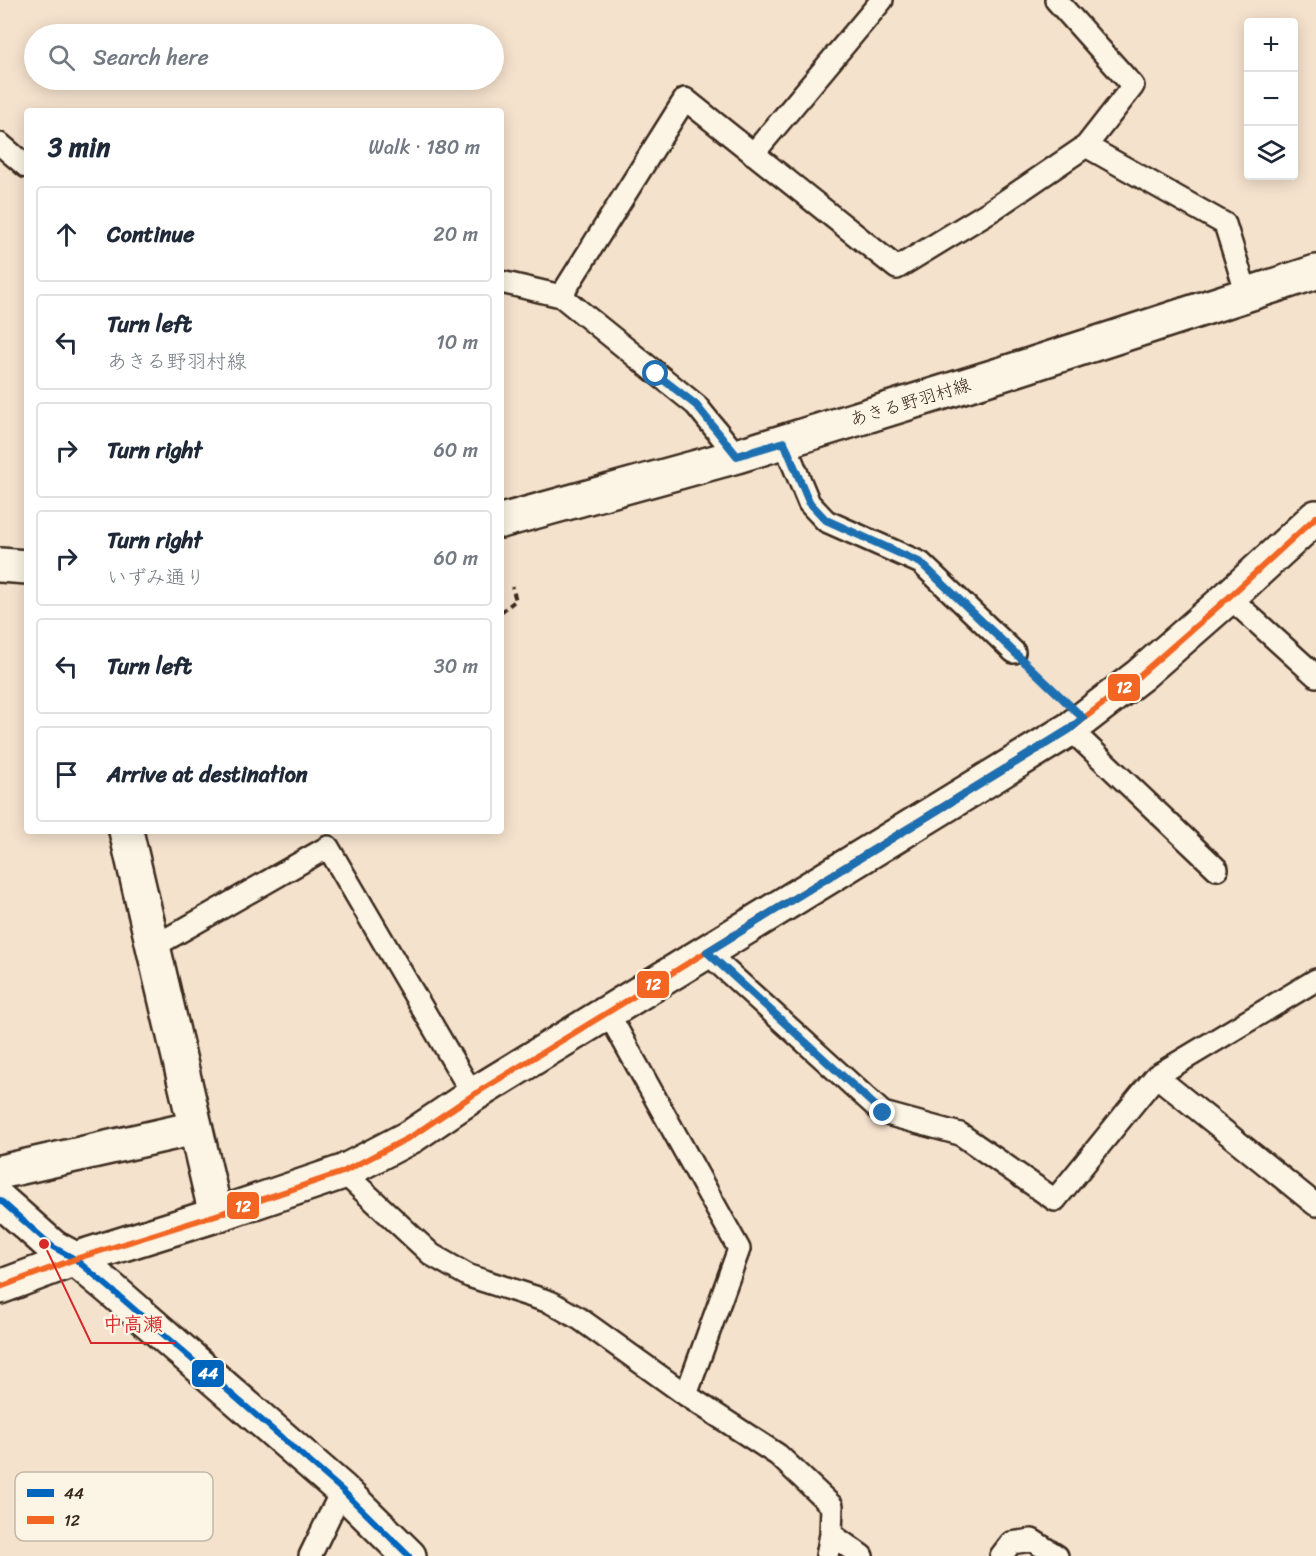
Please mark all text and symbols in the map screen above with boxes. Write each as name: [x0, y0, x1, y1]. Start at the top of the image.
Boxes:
map controls: [1244, 18, 1298, 180]
button: +: [1244, 18, 1298, 72]
search box: [24, 24, 504, 90]
text: Search here: [93, 38, 209, 77]
icon: search: [45, 41, 78, 74]
button: −: [1244, 72, 1298, 126]
text: 3 min: [48, 124, 110, 170]
button: layers: [1244, 126, 1298, 180]
text: Walk · 180 m: [369, 130, 480, 165]
text: Continue: [107, 215, 195, 254]
text: 20 m: [433, 217, 478, 252]
icon: ahead: [50, 218, 83, 251]
text: Turn left: [107, 305, 192, 344]
text: 10 m: [436, 325, 478, 360]
icon: left: [50, 326, 83, 359]
text: あきる野羽村線: [107, 344, 247, 379]
route start: [642, 360, 668, 386]
street label: あきる野羽村線: [845, 368, 975, 436]
text: Turn right: [107, 431, 202, 470]
text: 60 m: [433, 433, 478, 468]
icon: right: [50, 434, 83, 467]
text: Turn right: [107, 521, 202, 560]
text: 60 m: [433, 541, 478, 576]
icon: right: [50, 542, 83, 575]
text: いずみ通り: [107, 560, 205, 595]
text: Turn left: [107, 647, 192, 686]
text: 30 m: [434, 649, 478, 684]
icon: left: [50, 650, 83, 683]
line badge: 12: [1107, 673, 1141, 702]
text: 12: [1116, 673, 1133, 702]
text: Arrive at destination: [107, 755, 308, 794]
icon: arrive: [50, 758, 83, 791]
line badge: 12: [636, 970, 670, 999]
text: 12: [645, 970, 662, 999]
route end: [869, 1099, 895, 1125]
line badge: 12: [226, 1191, 260, 1220]
text: 12: [235, 1192, 252, 1221]
callout: 中高瀬: [91, 1305, 175, 1343]
text: 中高瀬: [103, 1307, 163, 1342]
line badge: 44: [191, 1359, 225, 1388]
text: 44: [197, 1359, 218, 1388]
legend: [15, 1472, 213, 1541]
text: 44: [64, 1479, 84, 1508]
text: 12: [64, 1506, 80, 1535]

